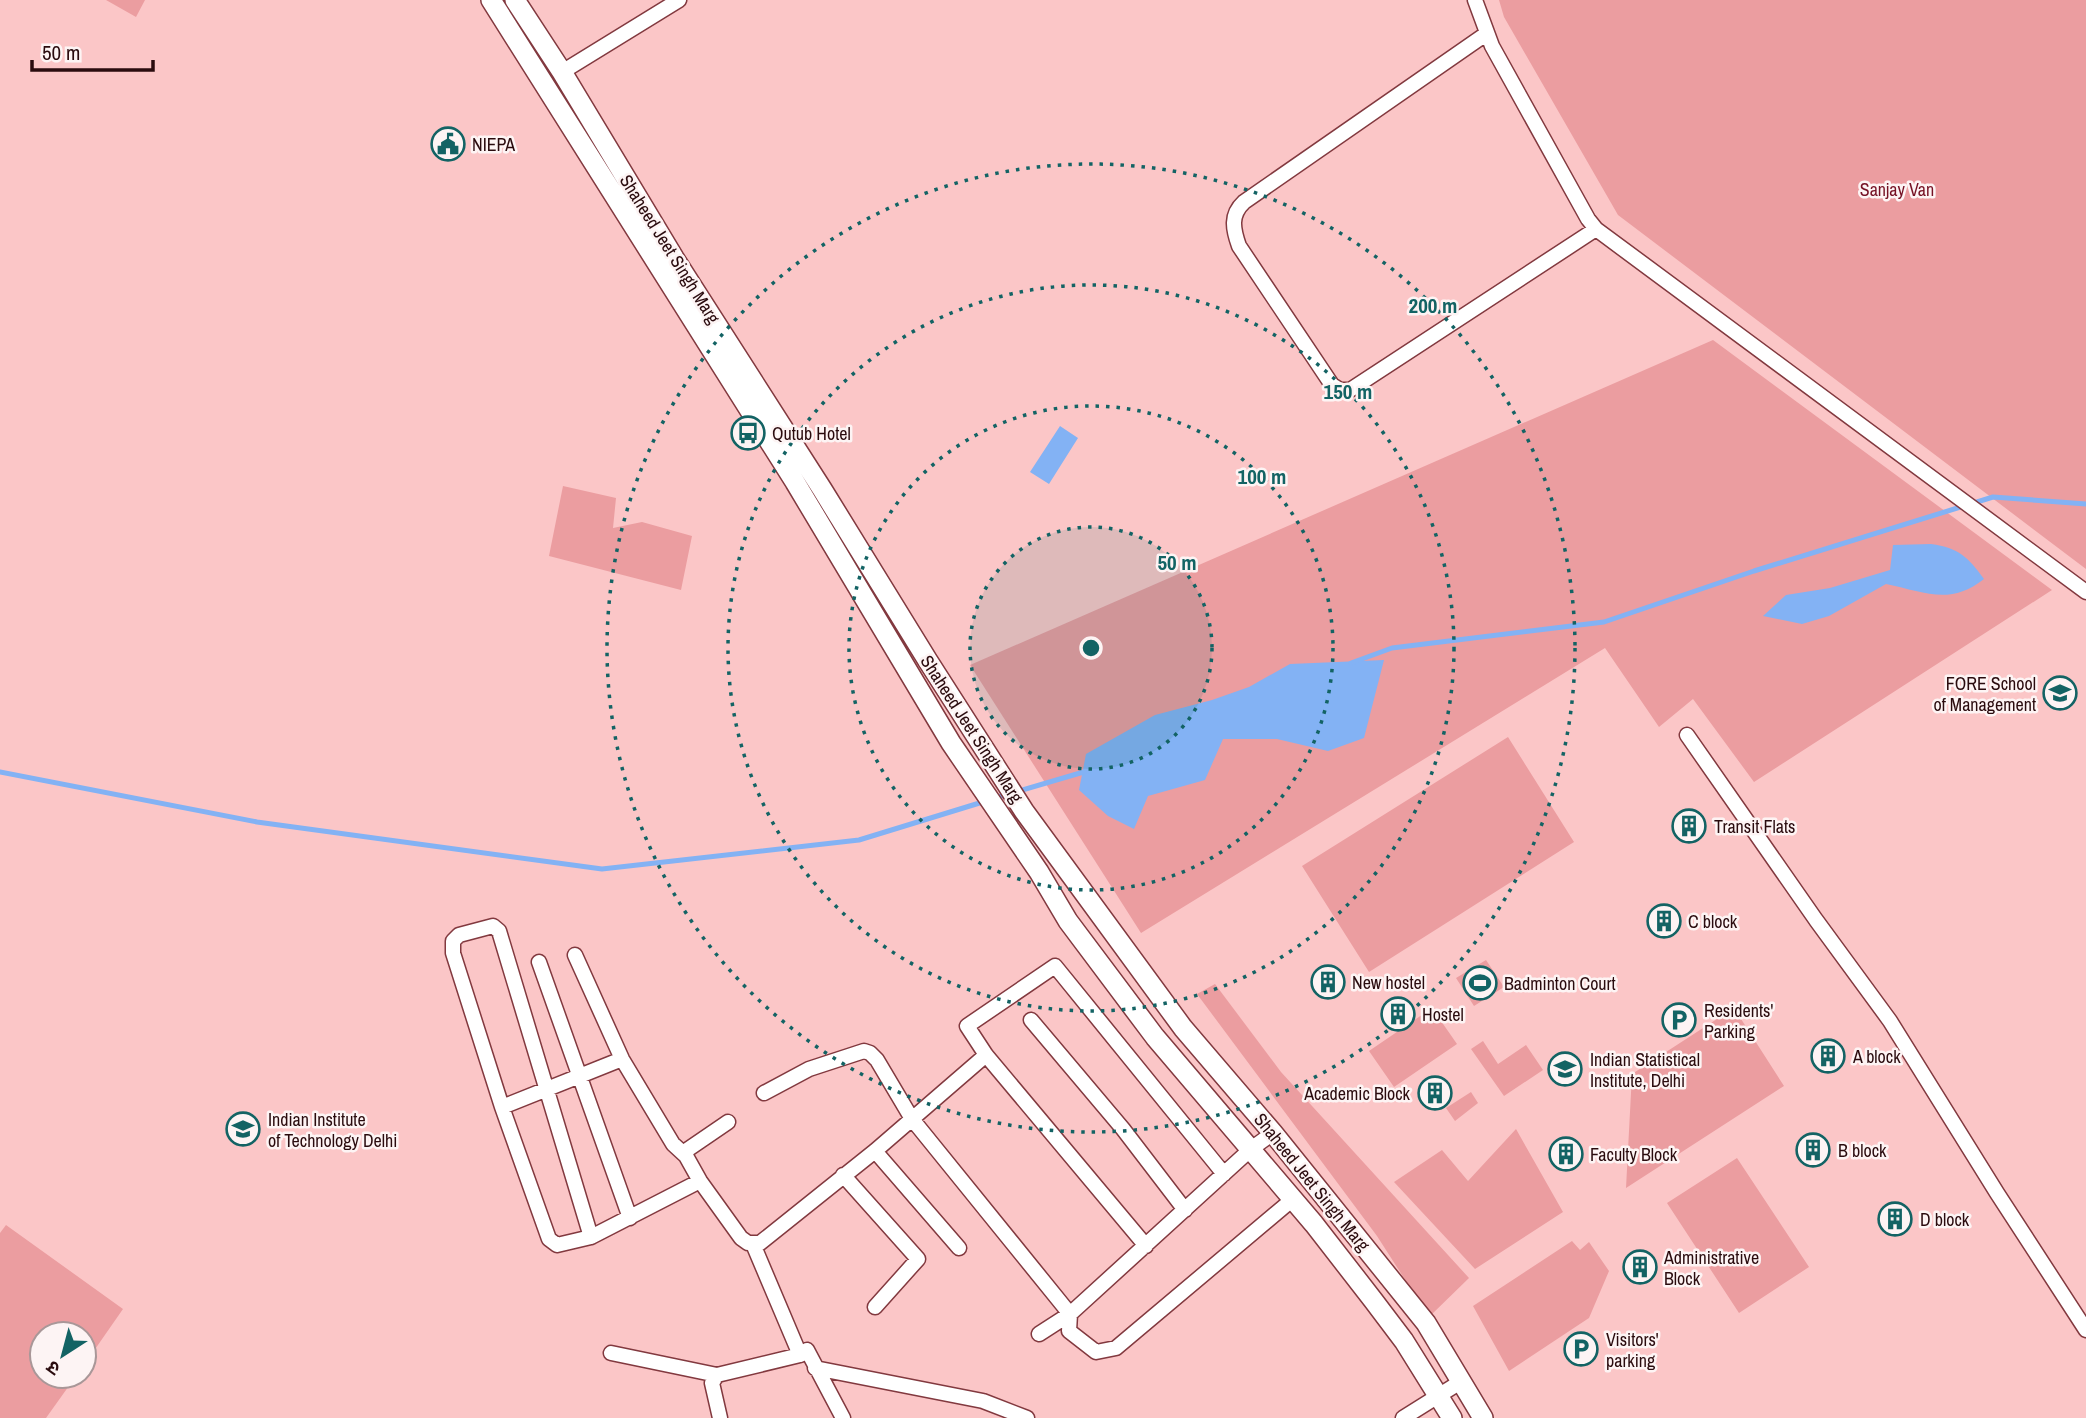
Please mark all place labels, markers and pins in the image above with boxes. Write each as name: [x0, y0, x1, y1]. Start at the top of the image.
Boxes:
public building icon: NIEPA: [429, 125, 467, 163]
place label: NIEPA: [472, 132, 515, 157]
bus stop icon: Qutub Hotel: [729, 414, 767, 452]
place label: Qutub Hotel: [772, 421, 851, 446]
centre of rings: [1079, 636, 1103, 660]
place label: FORE School of Management: [1933, 671, 2036, 717]
school or university icon: FORE School of Management: [2041, 674, 2079, 712]
building icon: Transit Flats: [1670, 807, 1708, 845]
place label: Transit Flats: [1714, 814, 1796, 839]
building icon: C block: [1645, 902, 1683, 940]
place label: C block: [1688, 909, 1738, 934]
building icon: New hostel: [1309, 963, 1347, 1001]
sports icon: Badminton Court: [1461, 964, 1499, 1002]
place label: New hostel: [1352, 970, 1425, 995]
place label: Badminton Court: [1504, 971, 1616, 996]
building icon: Hostel: [1379, 995, 1417, 1033]
place label: Residents' Parking: [1704, 998, 1773, 1044]
parking icon: Residents' Parking: [1660, 1001, 1698, 1039]
place label: Hostel: [1422, 1002, 1464, 1027]
building icon: A block: [1809, 1037, 1847, 1075]
place label: A block: [1852, 1044, 1901, 1069]
place label: Indian Statistical Institute, Delhi: [1590, 1047, 1700, 1093]
school or university icon: Indian Statistical Institute, Delhi: [1546, 1050, 1584, 1088]
building icon: Academic Block: [1416, 1074, 1454, 1112]
place label: Academic Block: [1303, 1081, 1411, 1106]
place label: Indian Institute of Technology Delhi: [268, 1107, 397, 1153]
school or university icon: Indian Institute of Technology Delhi: [224, 1110, 262, 1148]
building icon: B block: [1794, 1131, 1832, 1169]
building icon: Faculty Block: [1547, 1135, 1585, 1173]
place label: B block: [1838, 1138, 1887, 1163]
place label: Faculty Block: [1590, 1142, 1678, 1167]
building icon: D block: [1876, 1200, 1914, 1238]
place label: D block: [1920, 1207, 1970, 1232]
place label: Administrative Block: [1663, 1245, 1759, 1291]
building icon: Administrative Block: [1621, 1248, 1659, 1286]
place label: Visitors' parking: [1606, 1327, 1659, 1373]
parking icon: Visitors' parking: [1562, 1330, 1600, 1368]

